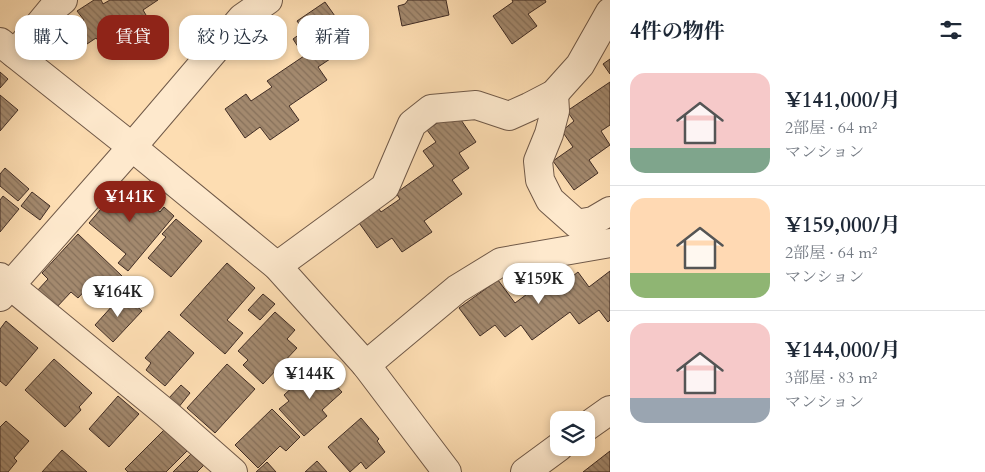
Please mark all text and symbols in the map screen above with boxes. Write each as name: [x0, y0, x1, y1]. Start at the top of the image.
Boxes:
chip: 購入: [15, 15, 87, 60]
chip: 賃貸: [97, 15, 169, 60]
chip: 絞り込み: [179, 15, 287, 60]
chip: 新着: [297, 15, 369, 60]
icon: filters: [937, 16, 965, 44]
text: 4件の物件: [630, 17, 725, 46]
text: ¥141,000/月: [785, 86, 901, 115]
icon: home: [670, 93, 730, 153]
text: 2部屋 · 64 m²: [785, 117, 877, 139]
text: マンション: [785, 141, 864, 163]
pin: ¥141K: [95, 180, 165, 223]
text: ¥141K: [105, 186, 155, 208]
text: ¥159,000/月: [785, 211, 901, 240]
icon: home: [670, 218, 730, 278]
text: 2部屋 · 64 m²: [785, 242, 877, 264]
pin: ¥159K: [504, 262, 574, 305]
text: マンション: [785, 266, 864, 288]
text: ¥159K: [514, 268, 564, 290]
pin: ¥164K: [83, 276, 153, 318]
text: ¥164K: [93, 281, 143, 303]
text: ¥144,000/月: [785, 336, 901, 365]
icon: home: [670, 343, 730, 403]
pin: ¥144K: [275, 358, 345, 400]
text: ¥144K: [285, 363, 335, 385]
text: 3部屋 · 83 m²: [785, 367, 877, 389]
text: マンション: [785, 391, 864, 413]
map controls: [550, 411, 595, 456]
button: layers: [550, 411, 595, 456]

